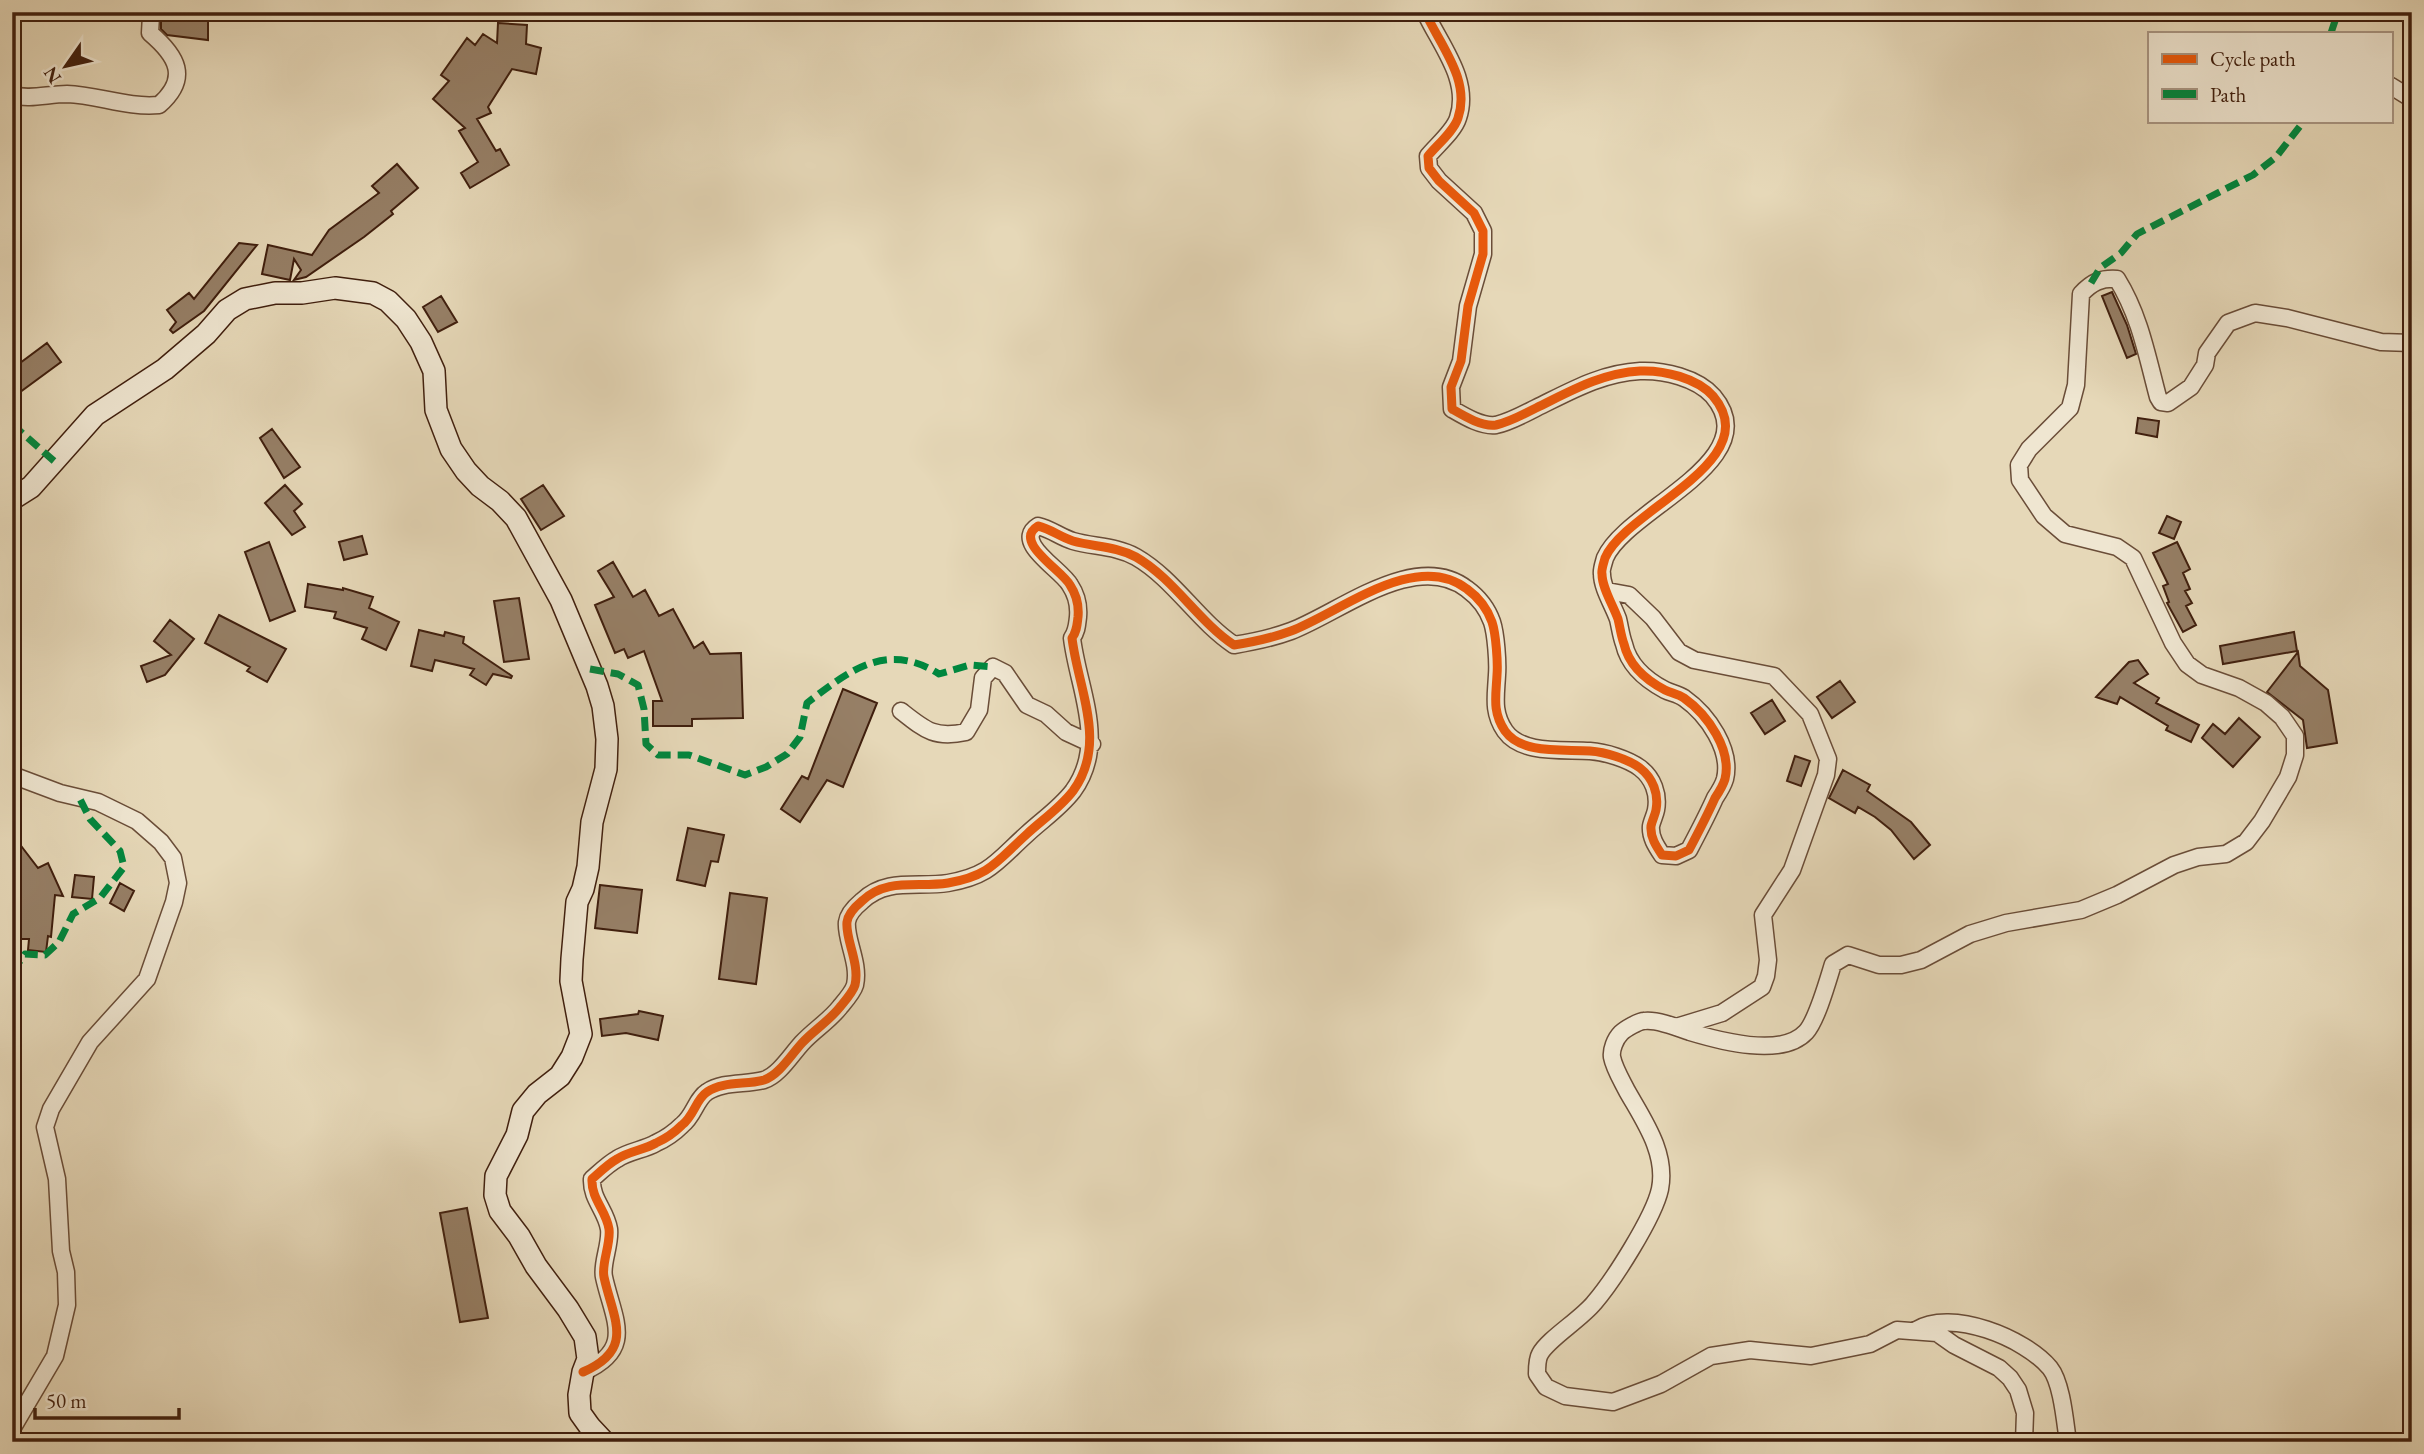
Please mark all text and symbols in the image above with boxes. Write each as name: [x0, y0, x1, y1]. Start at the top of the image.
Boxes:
north arrow: [32, 32, 102, 102]
legend: [2148, 32, 2392, 122]
text: Cycle path: [2210, 45, 2296, 72]
text: N: [37, 61, 67, 89]
text: Path: [2210, 81, 2247, 108]
scale bar: [35, 1377, 178, 1421]
text: 50 m: [46, 1387, 87, 1414]

